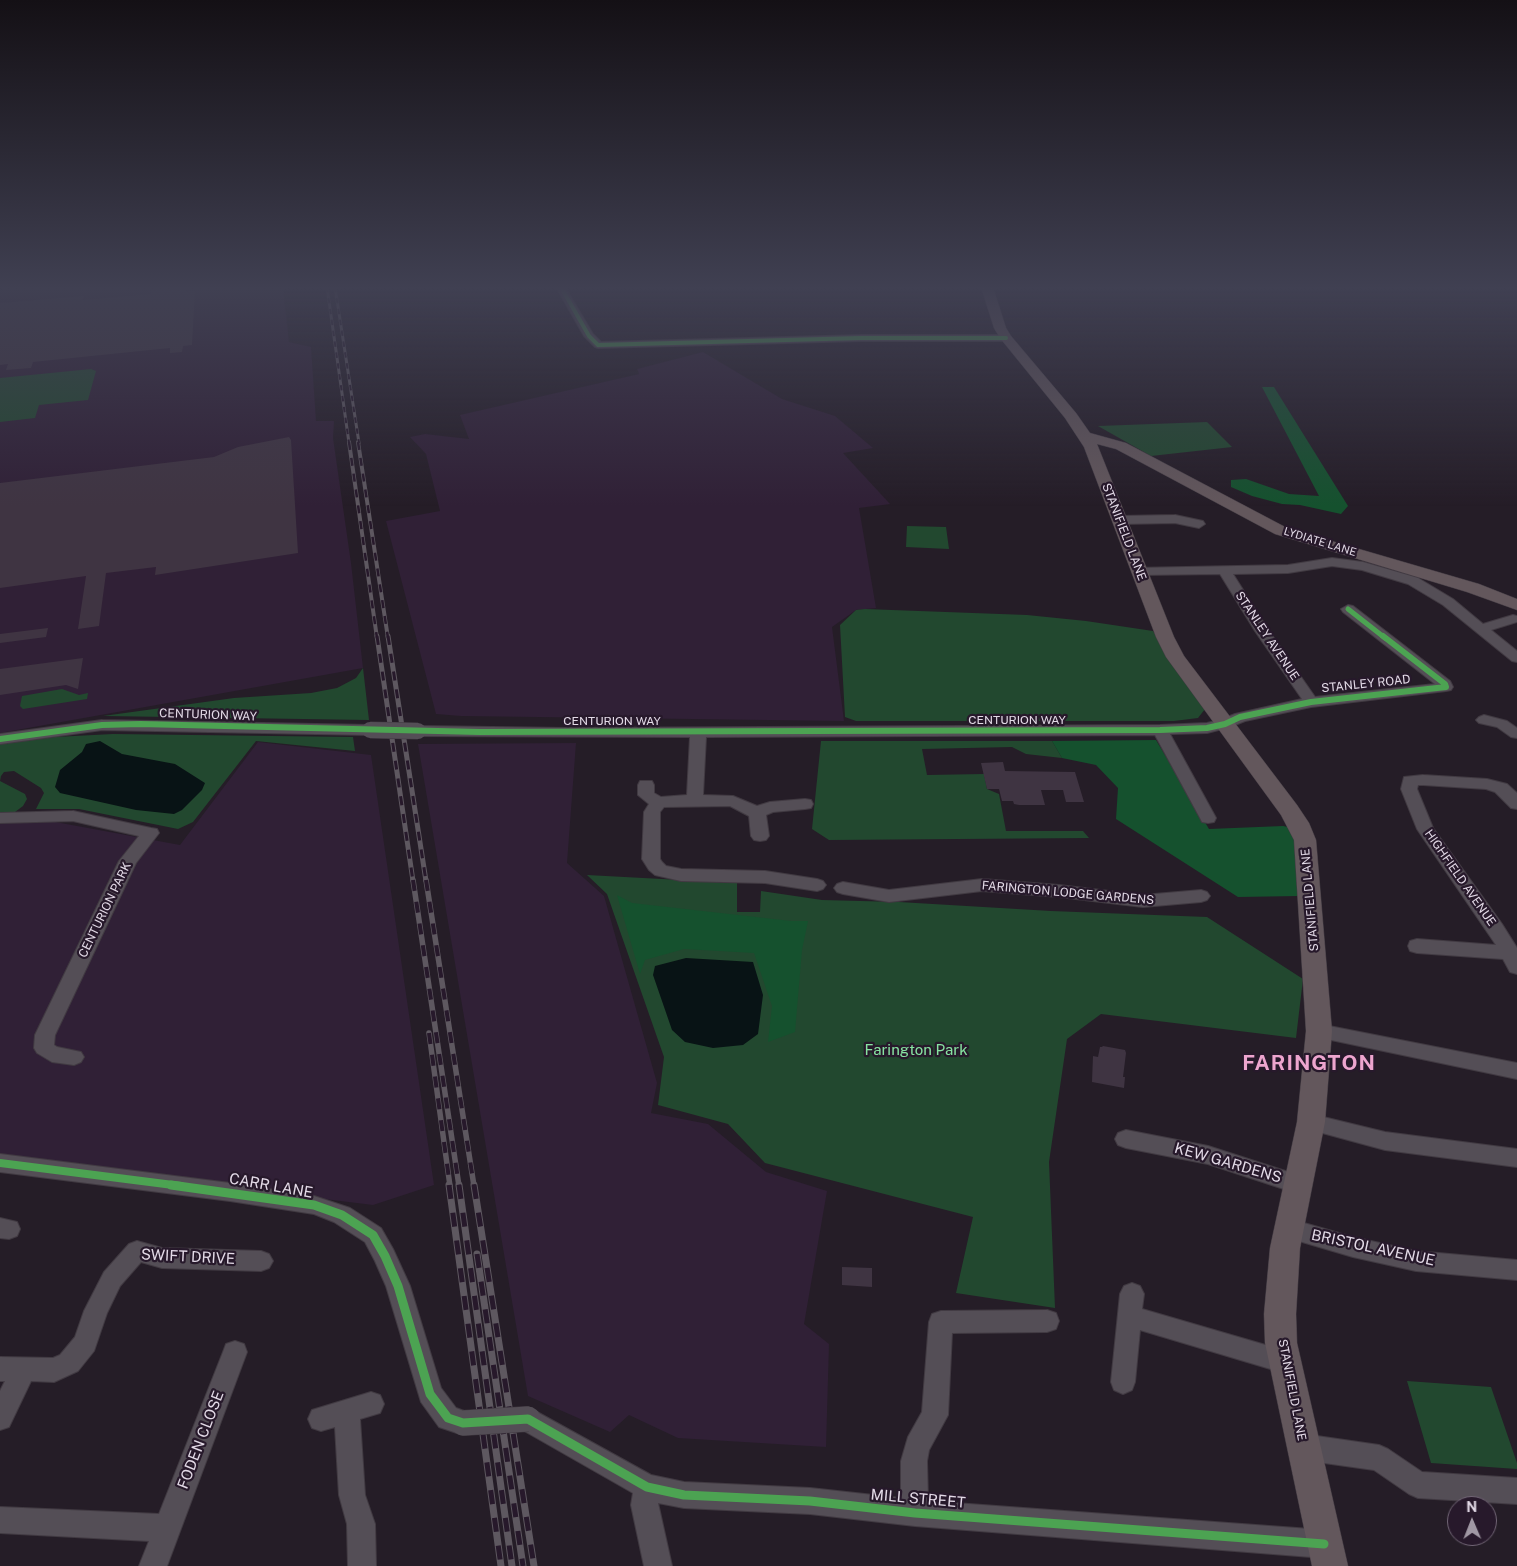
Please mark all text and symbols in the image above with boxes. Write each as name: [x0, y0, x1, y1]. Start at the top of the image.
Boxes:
street label: STANIFIELD LANE: [1099, 481, 1149, 583]
street label: LYDIATE LANE: [1282, 525, 1358, 559]
street label: STANLEY AVENUE: [1232, 589, 1302, 683]
street label: STANLEY ROAD: [1321, 672, 1411, 696]
street label: CENTURION WAY: [159, 706, 257, 724]
street label: CENTURION WAY: [968, 713, 1066, 727]
street label: CENTURION WAY: [563, 714, 661, 728]
street label: HIGHFIELD AVENUE: [1421, 827, 1499, 929]
street label: STANIFIELD LANE: [1298, 848, 1322, 952]
street label: CENTURION PARK: [76, 860, 134, 960]
street label: FARINGTON LODGE GARDENS: [981, 878, 1155, 908]
park label: Farington Park: [864, 1041, 968, 1059]
district label: FARINGTON: [1241, 1051, 1377, 1077]
street label: KEW GARDENS: [1172, 1139, 1284, 1187]
street label: CARR LANE: [228, 1170, 314, 1202]
street label: BRISTOL AVENUE: [1310, 1226, 1436, 1270]
street label: SWIFT DRIVE: [140, 1246, 236, 1268]
street label: STANIFIELD LANE: [1275, 1338, 1309, 1442]
street label: FODEN CLOSE: [174, 1388, 228, 1492]
street label: MILL STREET: [870, 1486, 966, 1512]
north arrow: [1447, 1496, 1497, 1546]
text: N: [1466, 1499, 1477, 1515]

